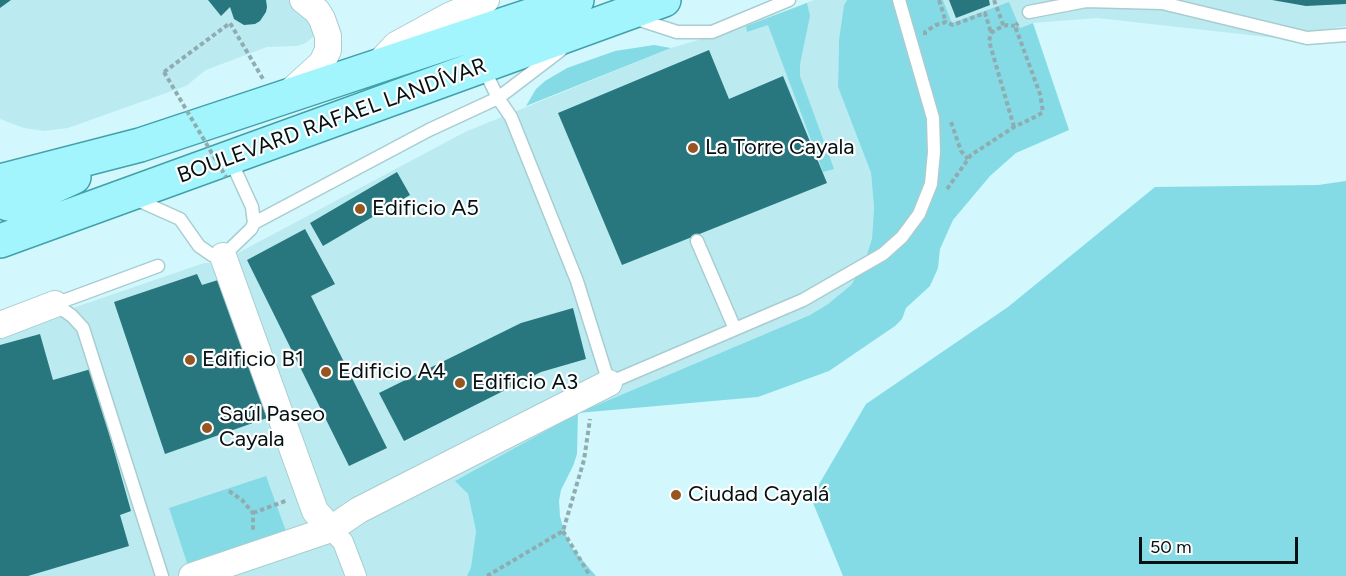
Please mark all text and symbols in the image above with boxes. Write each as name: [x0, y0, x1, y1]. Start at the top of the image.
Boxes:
street label: BOULEVARD RAFAEL LANDÍVAR: [174, 53, 490, 189]
place label: La Torre Cayala: [705, 135, 854, 161]
marker: La Torre Cayala: [686, 141, 700, 155]
place label: Edificio A5: [372, 196, 479, 222]
marker: Edificio A5: [353, 202, 367, 216]
place label: Edificio B1: [202, 347, 304, 373]
marker: Edificio B1: [183, 353, 197, 367]
place label: Edificio A4: [338, 359, 446, 385]
marker: Edificio A4: [319, 365, 333, 379]
place label: Edificio A3: [472, 370, 578, 396]
marker: Edificio A3: [453, 376, 467, 390]
place label: Saúl Paseo Cayala: [219, 402, 325, 454]
marker: Saúl Paseo Cayala: [200, 421, 214, 435]
place label: Ciudad Cayalá: [688, 482, 829, 508]
marker: Ciudad Cayalá: [669, 488, 683, 502]
scale bar: [1142, 525, 1301, 563]
text: 50 m: [1150, 536, 1192, 558]

